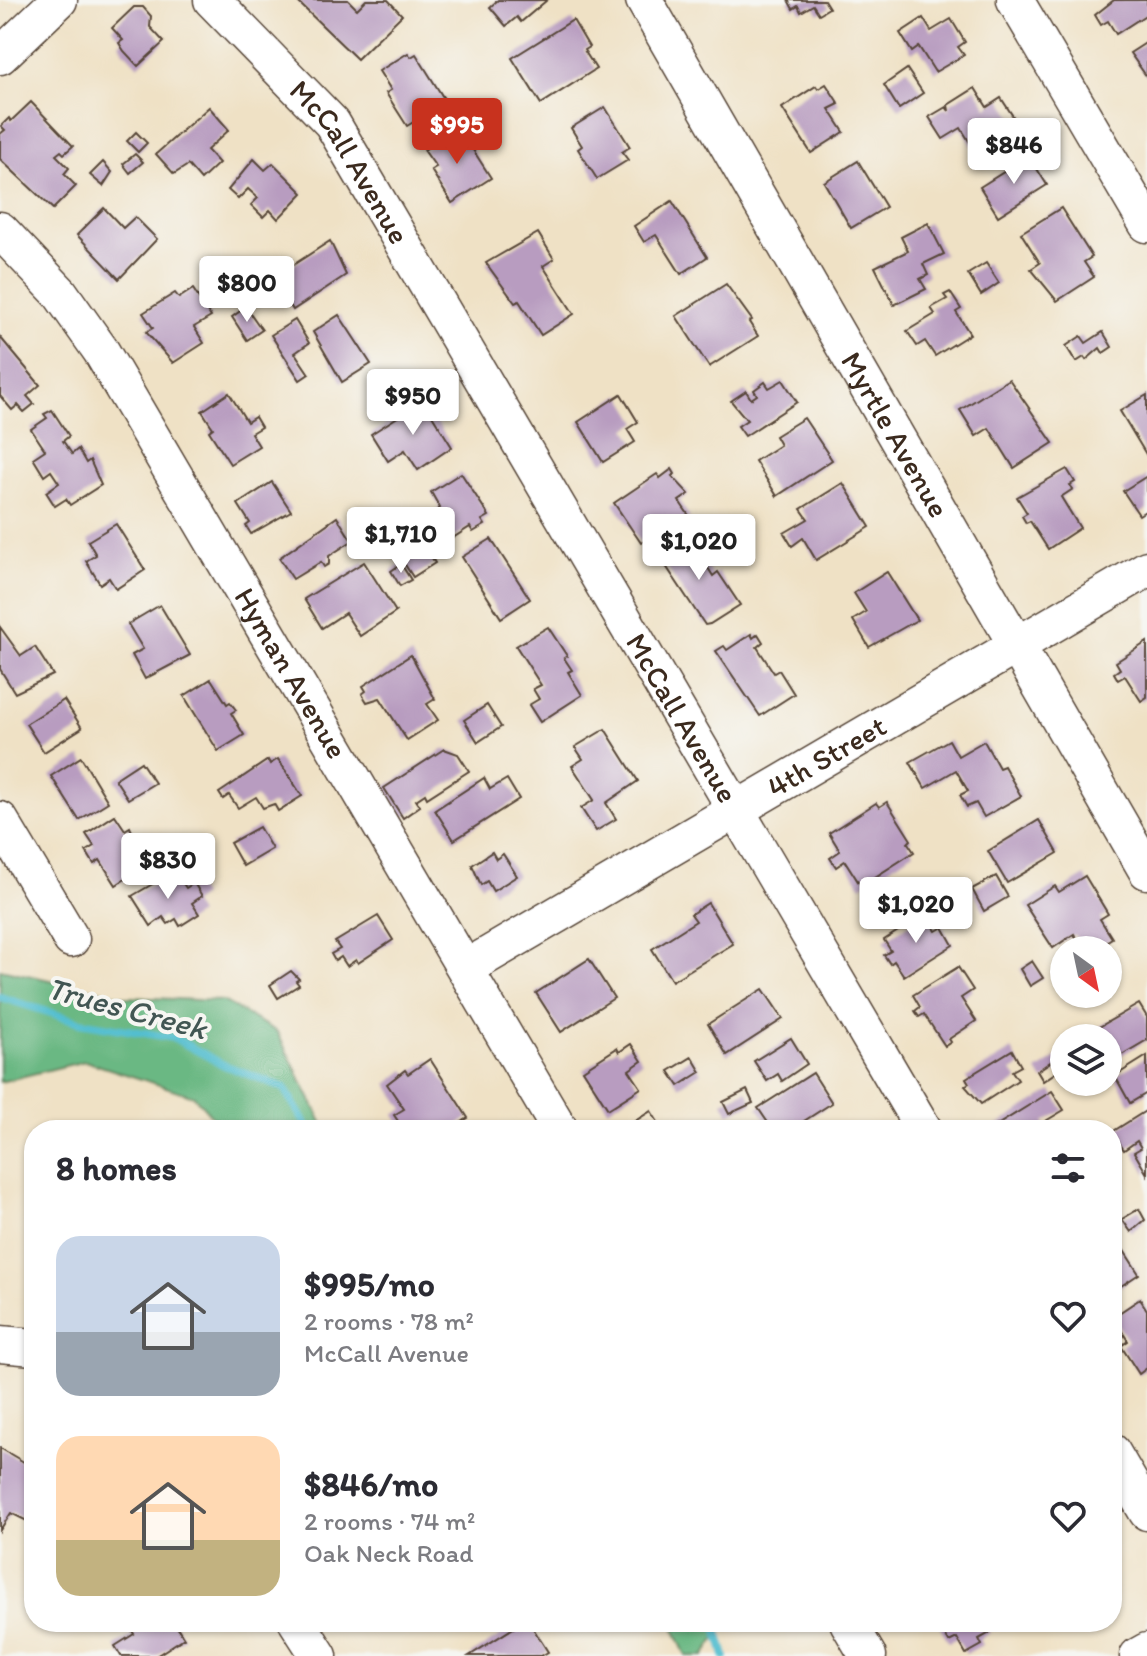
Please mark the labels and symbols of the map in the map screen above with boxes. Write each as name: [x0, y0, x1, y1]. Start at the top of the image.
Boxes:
street label: McCall Avenue: [282, 72, 418, 250]
pin: $995: [410, 98, 504, 166]
pin: $846: [967, 118, 1061, 186]
pin: $800: [200, 256, 294, 324]
street label: Myrtle Avenue: [833, 345, 958, 524]
pin: $950: [366, 369, 460, 437]
pin: $1,710: [336, 507, 466, 575]
pin: $1,020: [634, 514, 764, 582]
street label: Hyman Avenue: [227, 581, 356, 765]
street label: McCall Avenue: [618, 626, 746, 809]
street label: 4th Street: [760, 707, 892, 805]
pin: $830: [121, 833, 215, 901]
pin: $1,020: [851, 877, 981, 945]
north arrow: [1050, 936, 1122, 1008]
water label: Trues Creek: [43, 969, 212, 1048]

